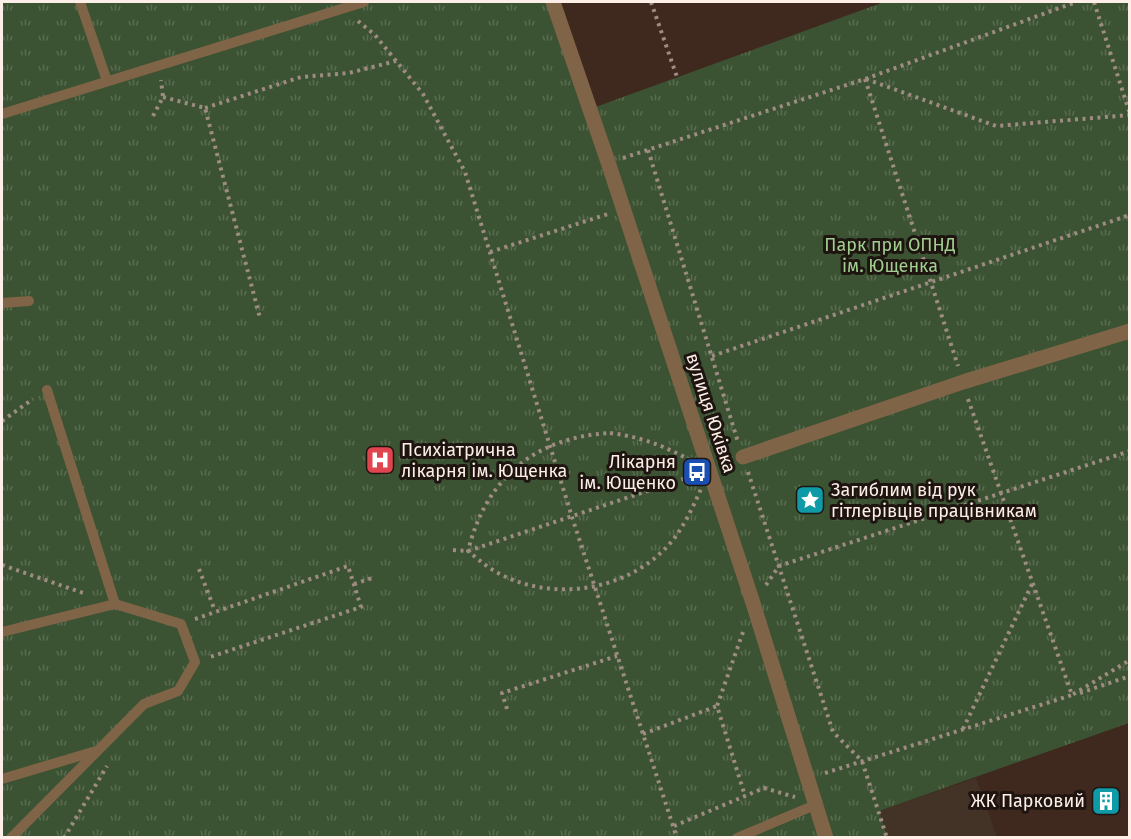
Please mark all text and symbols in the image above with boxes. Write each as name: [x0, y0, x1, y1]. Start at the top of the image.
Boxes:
park label: Парк при ОПНД ім. Ющенка: [824, 234, 956, 277]
street label: вулиця Юківка: [681, 350, 741, 476]
place label: Психіатрична лікарня ім. Ющенка: [401, 439, 567, 482]
hospital icon: Психіатрична лікарня ім. Ющенка: [364, 444, 396, 476]
place label: Лікарня ім. Ющенко: [579, 451, 676, 494]
bus stop icon: Лікарня ім. Ющенко: [681, 456, 713, 488]
place label: Загиблим від рук гітлерівців працівникам: [831, 479, 1037, 522]
place icon: Загиблим від рук гітлерівців працівникам: [794, 484, 826, 516]
building icon: ЖК Парковий: [1090, 785, 1122, 817]
place label: ЖК Парковий: [971, 790, 1085, 812]

